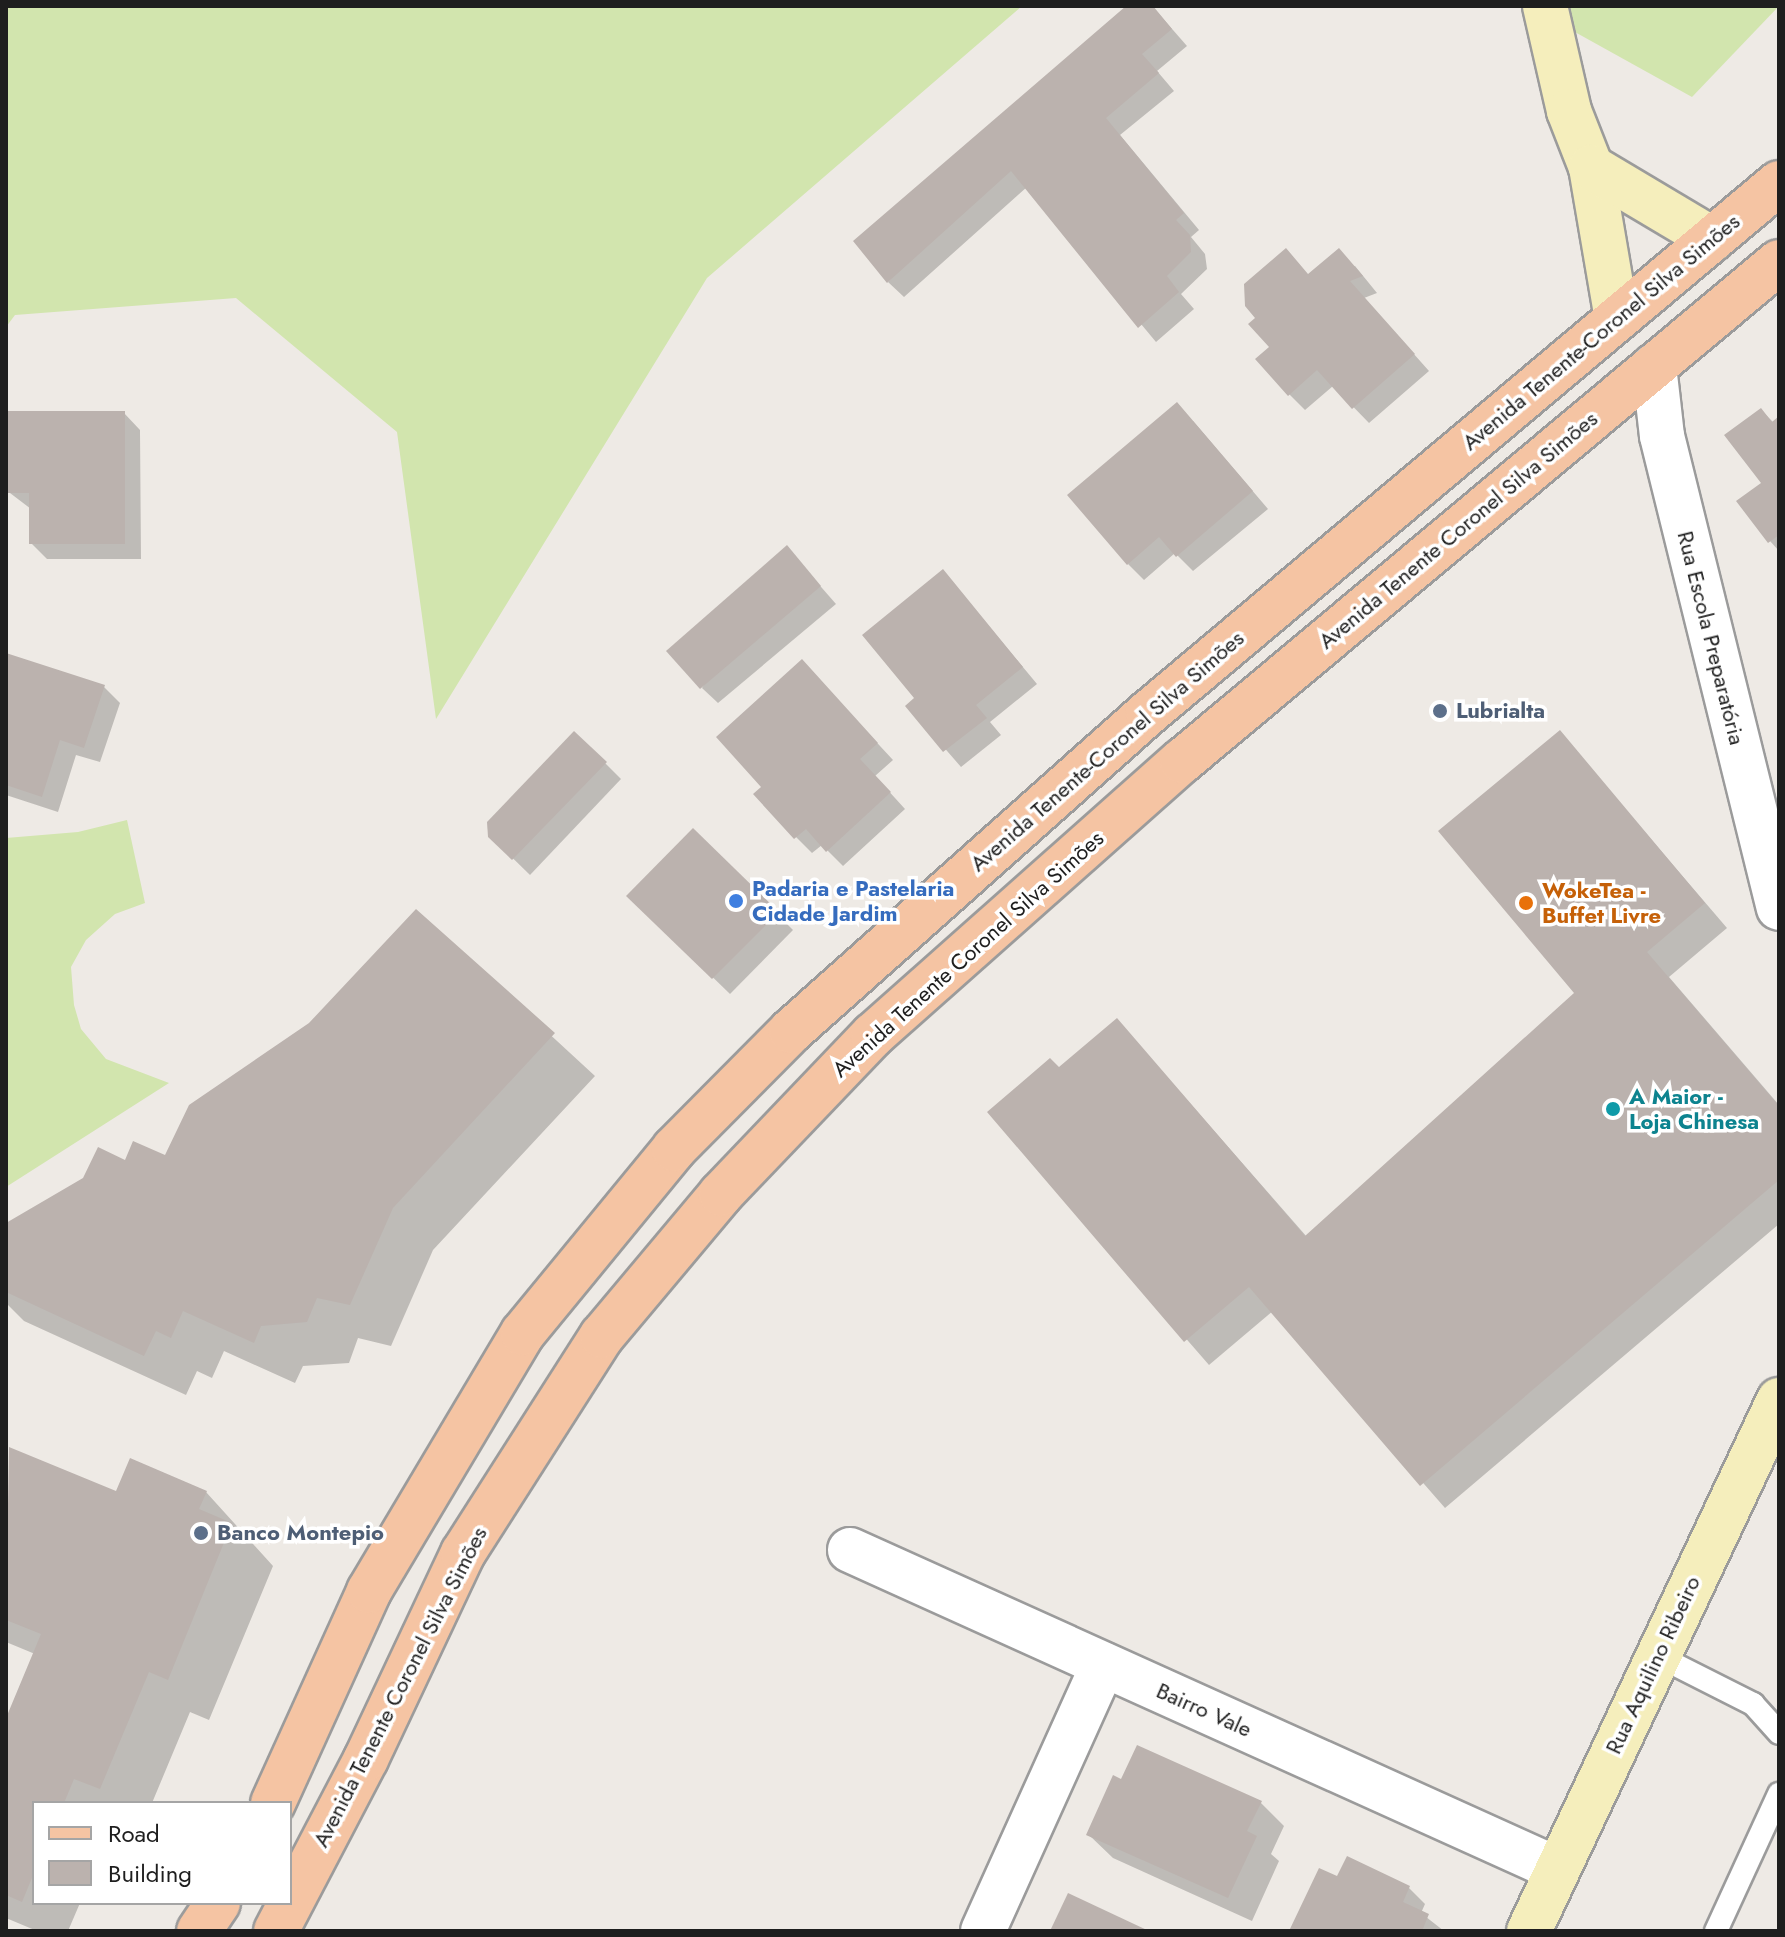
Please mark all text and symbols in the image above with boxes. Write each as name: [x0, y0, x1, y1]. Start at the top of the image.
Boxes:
street label: Avenida Tenente-Coronel Silva Simões: [1457, 208, 1745, 456]
street label: Avenida Tenente Coronel Silva Simões: [1313, 406, 1603, 654]
street label: Rua Escola Preparatória: [1672, 528, 1750, 748]
street label: Avenida Tenente-Coronel Silva Simões: [965, 625, 1249, 877]
place label: Lubrialta: [1456, 698, 1545, 724]
marker: Lubrialta: [1431, 702, 1449, 720]
street label: Avenida Tenente Coronel Silva Simões: [827, 825, 1109, 1083]
place label: Padaria e Pastelaria Cidade Jardim: [752, 875, 954, 926]
place label: WokeTea - Buffet Livre: [1542, 877, 1661, 928]
marker: Padaria e Pastelaria Cidade Jardim: [727, 892, 745, 910]
marker: WokeTea - Buffet Livre: [1517, 894, 1535, 912]
place label: A Maior - Loja Chinesa: [1629, 1083, 1759, 1134]
marker: A Maior - Loja Chinesa: [1604, 1100, 1622, 1118]
place label: Banco Montepio: [217, 1520, 384, 1546]
street label: Avenida Tenente Coronel Silva Simões: [307, 1523, 493, 1851]
marker: Banco Montepio: [192, 1524, 210, 1542]
street label: Rua Aquilino Ribeiro: [1600, 1572, 1706, 1758]
street label: Bairro Vale: [1152, 1677, 1256, 1743]
legend: [32, 1801, 292, 1905]
text: Road: [108, 1816, 160, 1851]
text: Building: [108, 1856, 192, 1891]

